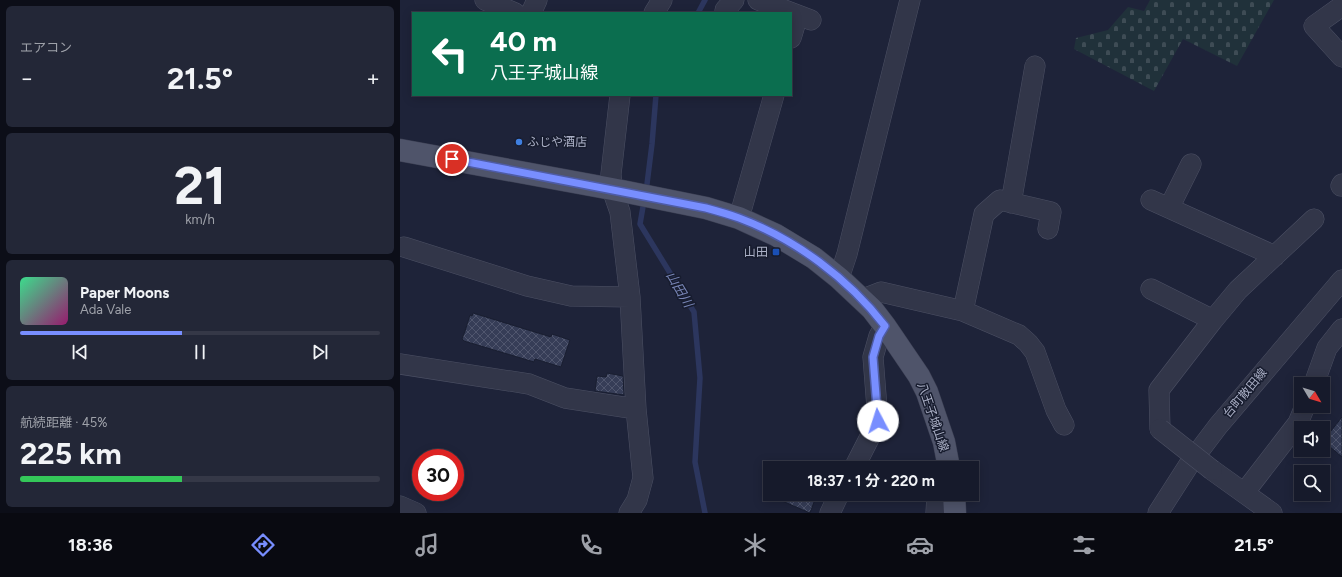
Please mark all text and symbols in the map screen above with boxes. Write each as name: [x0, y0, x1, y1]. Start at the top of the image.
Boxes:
text: 40 m: [490, 24, 557, 58]
icon: left: [424, 28, 476, 80]
text: エアコン: [20, 40, 72, 55]
text: 21.5°: [167, 60, 233, 97]
text: 八王子城山線: [490, 62, 598, 84]
text: −: [20, 65, 34, 92]
text: +: [366, 65, 380, 92]
place label: ふじや酒店: [527, 135, 587, 149]
marker: ふじや酒店: [514, 137, 524, 147]
pin: [435, 142, 469, 176]
icon: arrive: [441, 148, 463, 170]
text: 21: [174, 155, 226, 217]
text: km/h: [185, 212, 215, 227]
place label: 山田: [744, 245, 768, 259]
marker: 山田: [771, 247, 781, 257]
water label: 山田川: [663, 269, 697, 312]
text: Paper Moons: [80, 284, 169, 302]
text: Ada Vale: [80, 302, 131, 317]
icon: previous: [69, 341, 91, 363]
icon: pause: [189, 341, 211, 363]
icon: next: [309, 341, 331, 363]
street label: 台町散田線: [1220, 366, 1270, 420]
north arrow: [1294, 377, 1330, 413]
map controls: [1294, 377, 1330, 501]
street label: 八王子城山線: [915, 381, 951, 453]
position arrow: [857, 400, 899, 442]
text: 航続距離 · 45%: [20, 415, 108, 430]
button: sound: [1294, 421, 1330, 457]
text: 225 km: [20, 435, 122, 472]
speed limit sign: 30: [412, 449, 464, 501]
button: search: [1294, 465, 1330, 501]
text: 18:37 · 1 分 · 220 m: [807, 472, 935, 490]
icon: directions: [249, 531, 277, 559]
icon: music: [413, 531, 441, 559]
icon: phone: [577, 531, 605, 559]
icon: climate: [741, 531, 769, 559]
icon: car: [906, 531, 934, 559]
icon: filters: [1070, 531, 1098, 559]
text: 18:36: [68, 534, 113, 556]
text: 21.5°: [1234, 534, 1274, 556]

